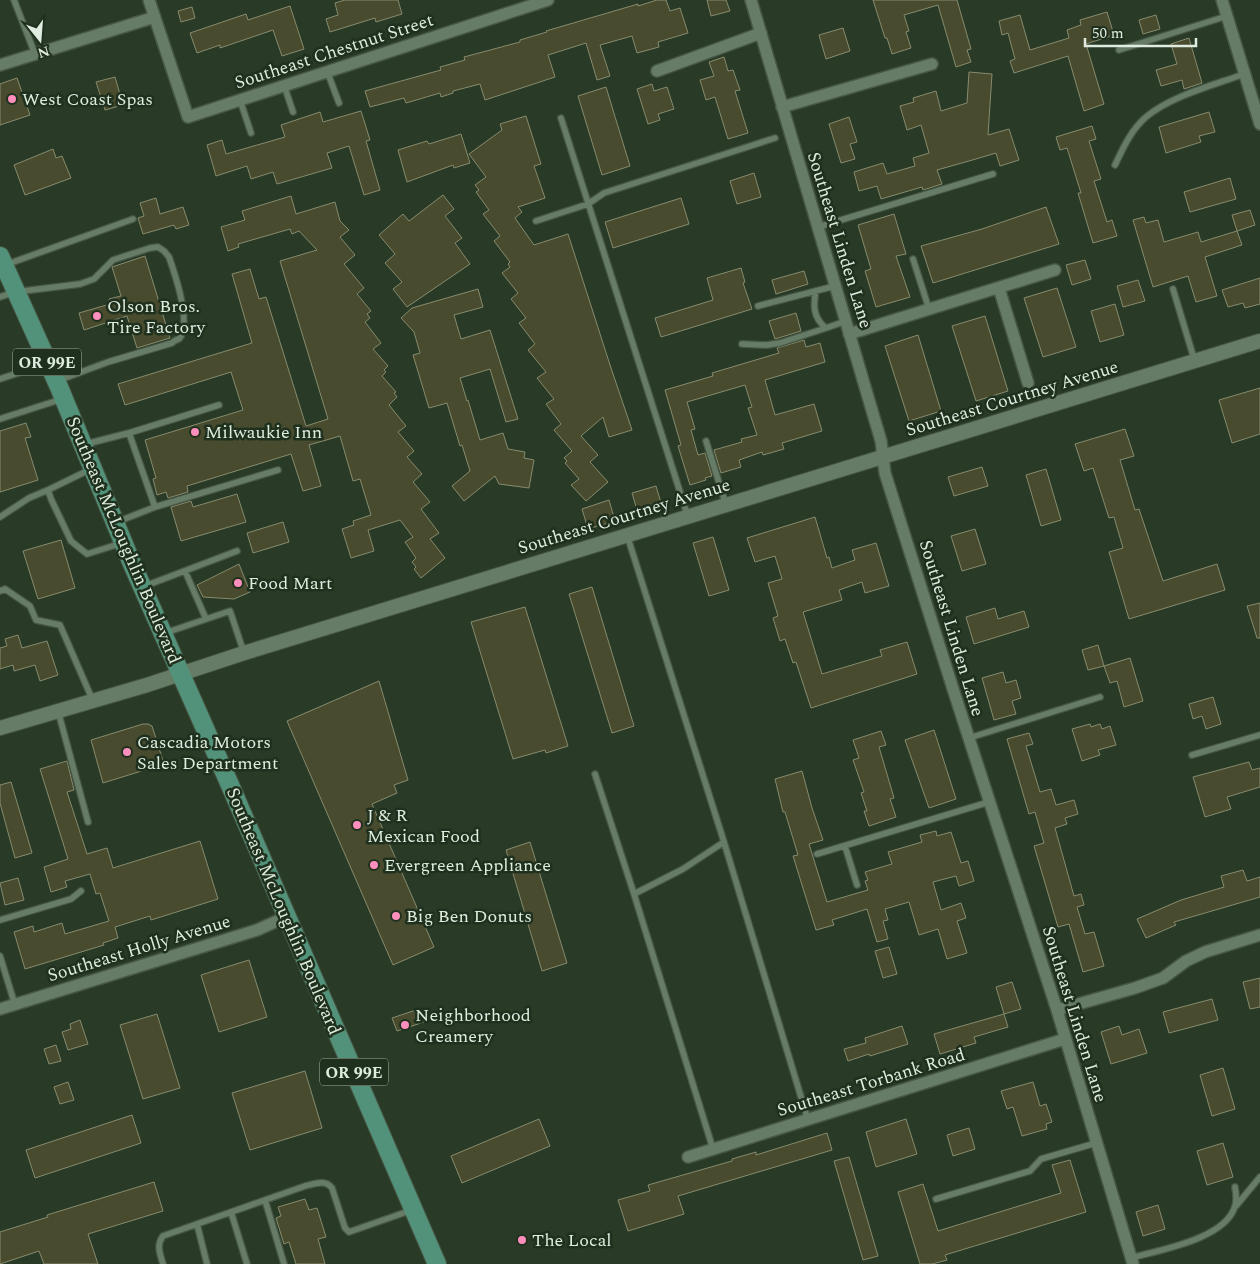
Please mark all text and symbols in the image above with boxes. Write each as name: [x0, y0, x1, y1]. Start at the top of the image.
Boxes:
street label: Southeast Chestnut Street: [231, 7, 437, 96]
north arrow: [15, 15, 65, 65]
scale bar: [1085, 15, 1196, 47]
text: 50 m: [1092, 22, 1124, 45]
text: N: [35, 40, 52, 64]
place label: West Coast Spas: [22, 86, 153, 113]
marker: West Coast Spas: [6, 93, 18, 105]
street label: Southeast Linden Lane: [800, 149, 879, 332]
place label: Olson Bros. Tire Factory: [107, 293, 206, 341]
marker: Olson Bros. Tire Factory: [91, 310, 103, 322]
road number: OR 99E: [13, 348, 81, 376]
street label: Southeast Courtney Avenue: [903, 353, 1122, 444]
street label: Southeast McLoughlin Boulevard: [59, 412, 188, 668]
place label: Milwaukie Inn: [205, 419, 322, 446]
marker: Milwaukie Inn: [189, 426, 201, 438]
street label: Southeast Courtney Avenue: [515, 471, 734, 562]
street label: Southeast Linden Lane: [912, 537, 991, 720]
place label: Food Mart: [248, 570, 332, 597]
marker: Food Mart: [232, 577, 244, 589]
place label: Cascadia Motors Sales Department: [137, 729, 278, 777]
marker: Cascadia Motors Sales Department: [121, 746, 133, 758]
street label: Southeast McLoughlin Boulevard: [219, 783, 348, 1039]
place label: J & R Mexican Food: [367, 802, 480, 850]
marker: J & R Mexican Food: [351, 819, 363, 831]
place label: Evergreen Appliance: [384, 852, 551, 879]
marker: Evergreen Appliance: [368, 859, 380, 871]
place label: Big Ben Donuts: [406, 903, 532, 930]
street label: Southeast Holly Avenue: [44, 908, 234, 989]
marker: Big Ben Donuts: [390, 910, 402, 922]
street label: Southeast Linden Lane: [1035, 923, 1114, 1106]
place label: Neighborhood Creamery: [415, 1002, 531, 1050]
marker: Neighborhood Creamery: [399, 1019, 411, 1031]
street label: Southeast Torbank Road: [774, 1041, 968, 1124]
road number: OR 99E: [320, 1058, 388, 1086]
place label: The Local: [532, 1227, 612, 1254]
marker: The Local: [516, 1234, 528, 1246]

